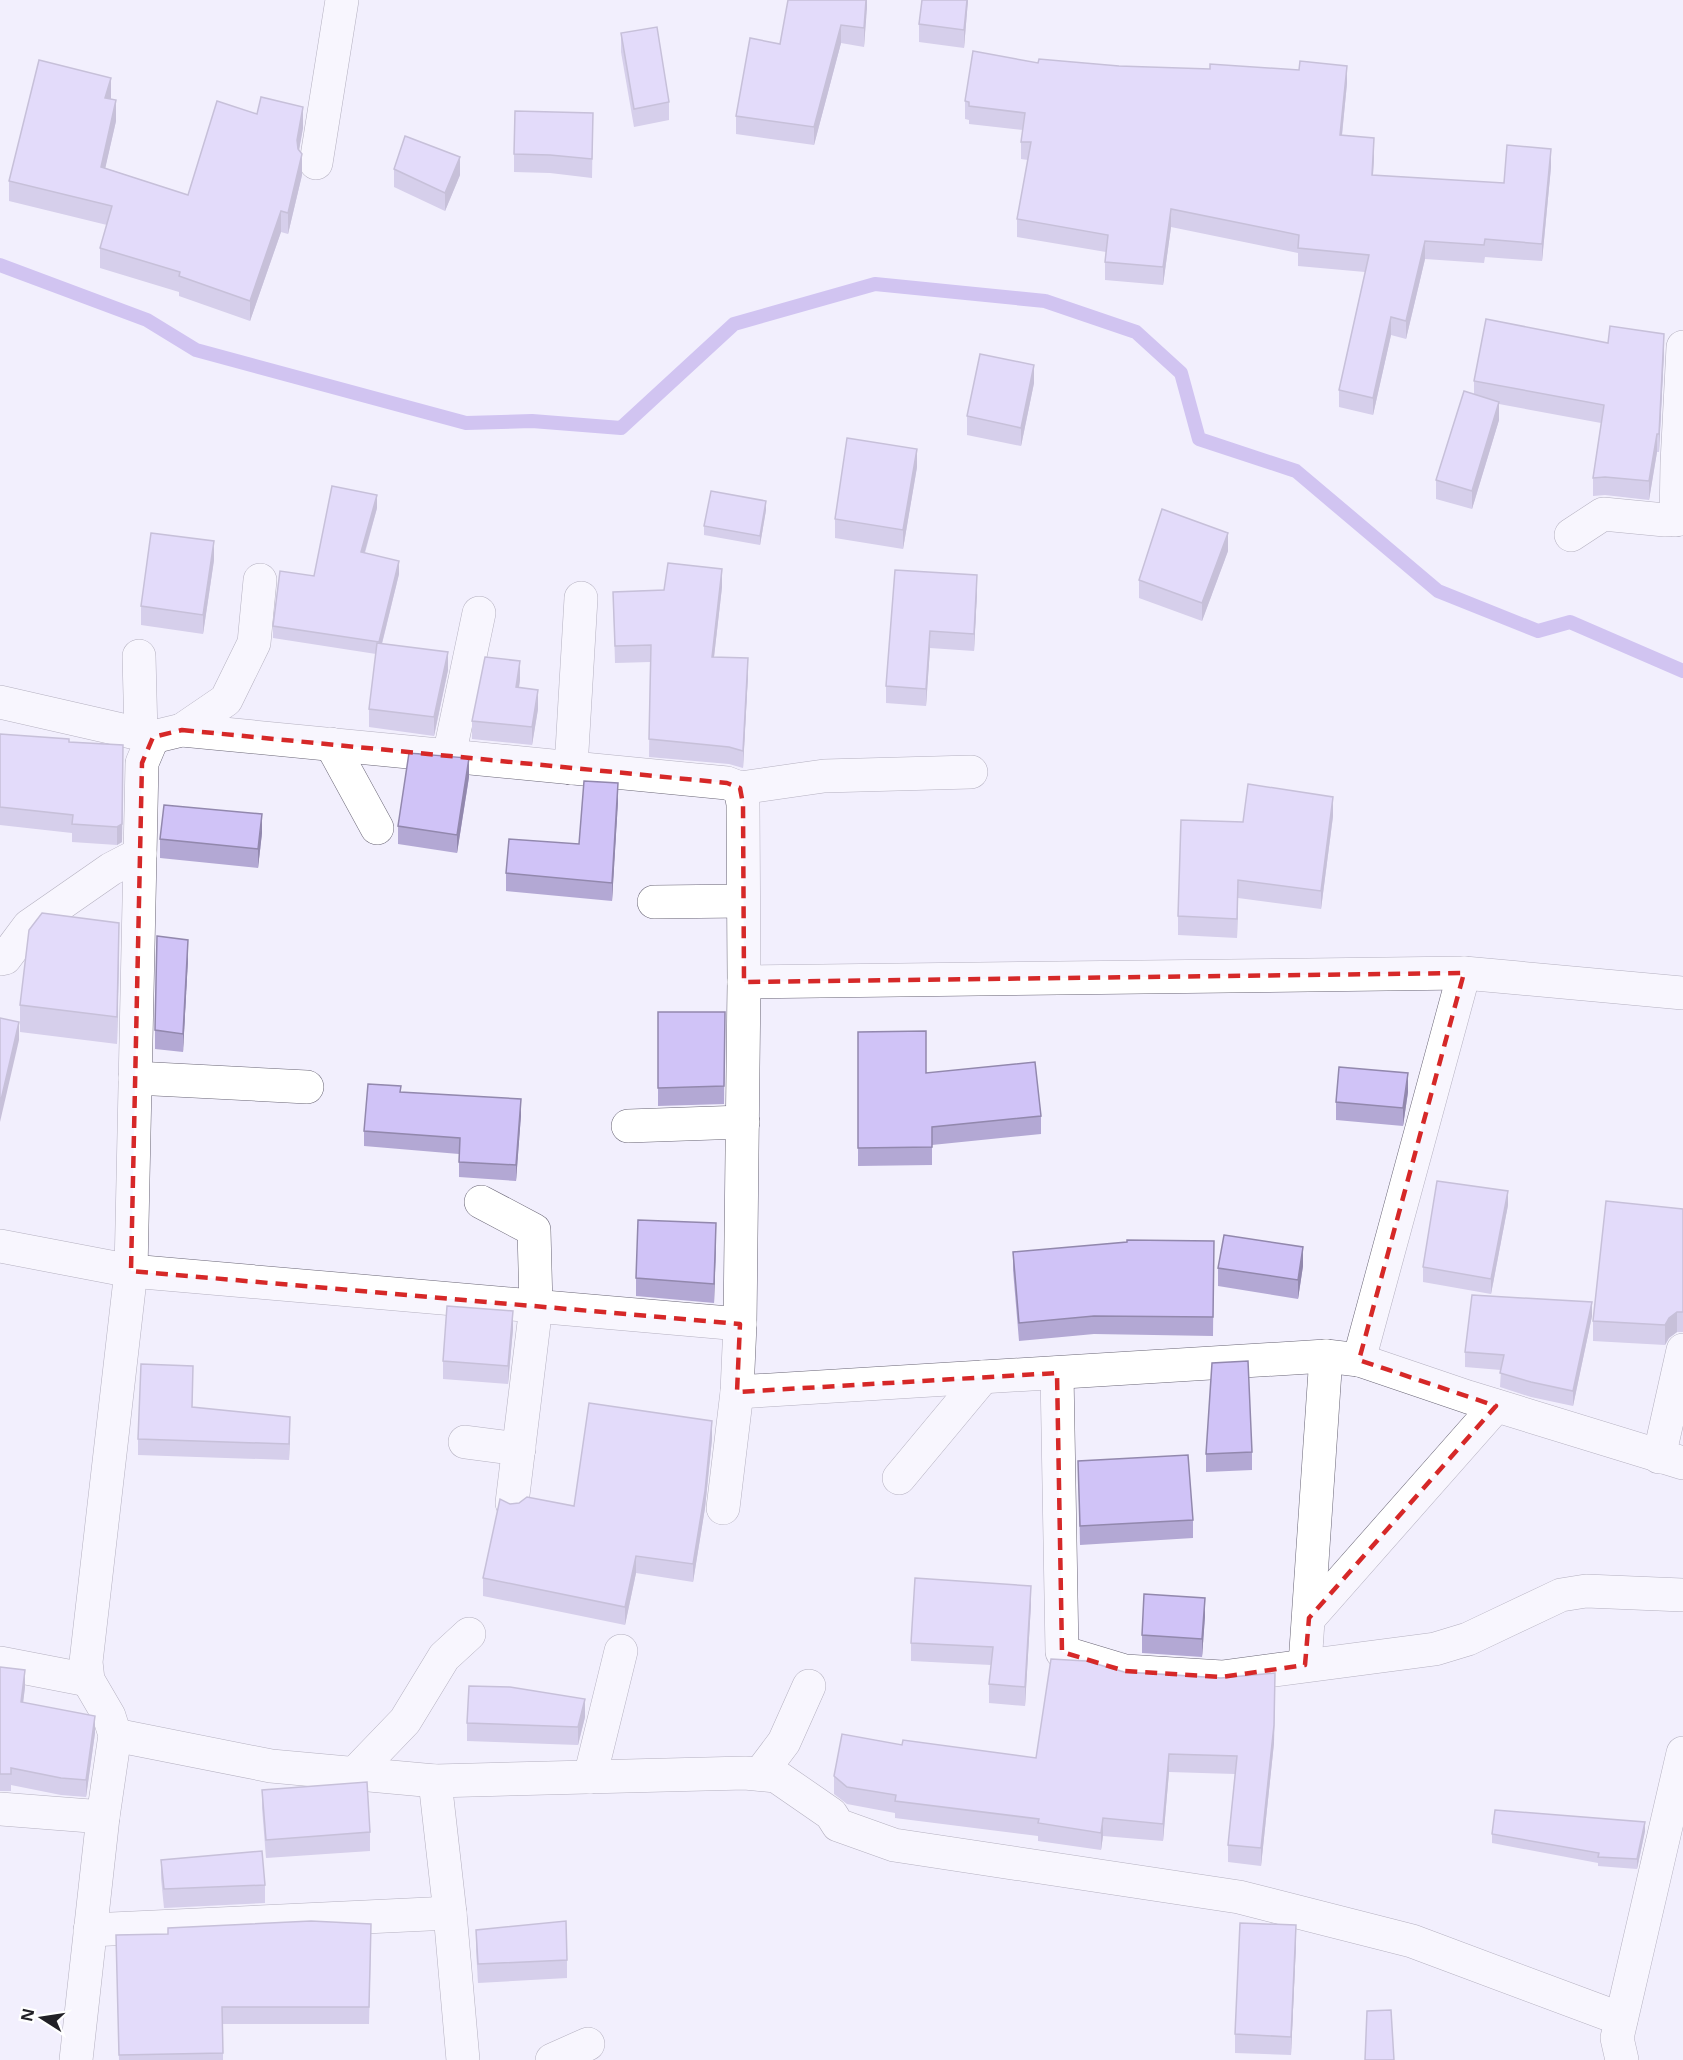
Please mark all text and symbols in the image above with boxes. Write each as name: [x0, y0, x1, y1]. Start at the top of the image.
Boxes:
north arrow: [12, 1988, 72, 2048]
text: N: [15, 2006, 39, 2024]

